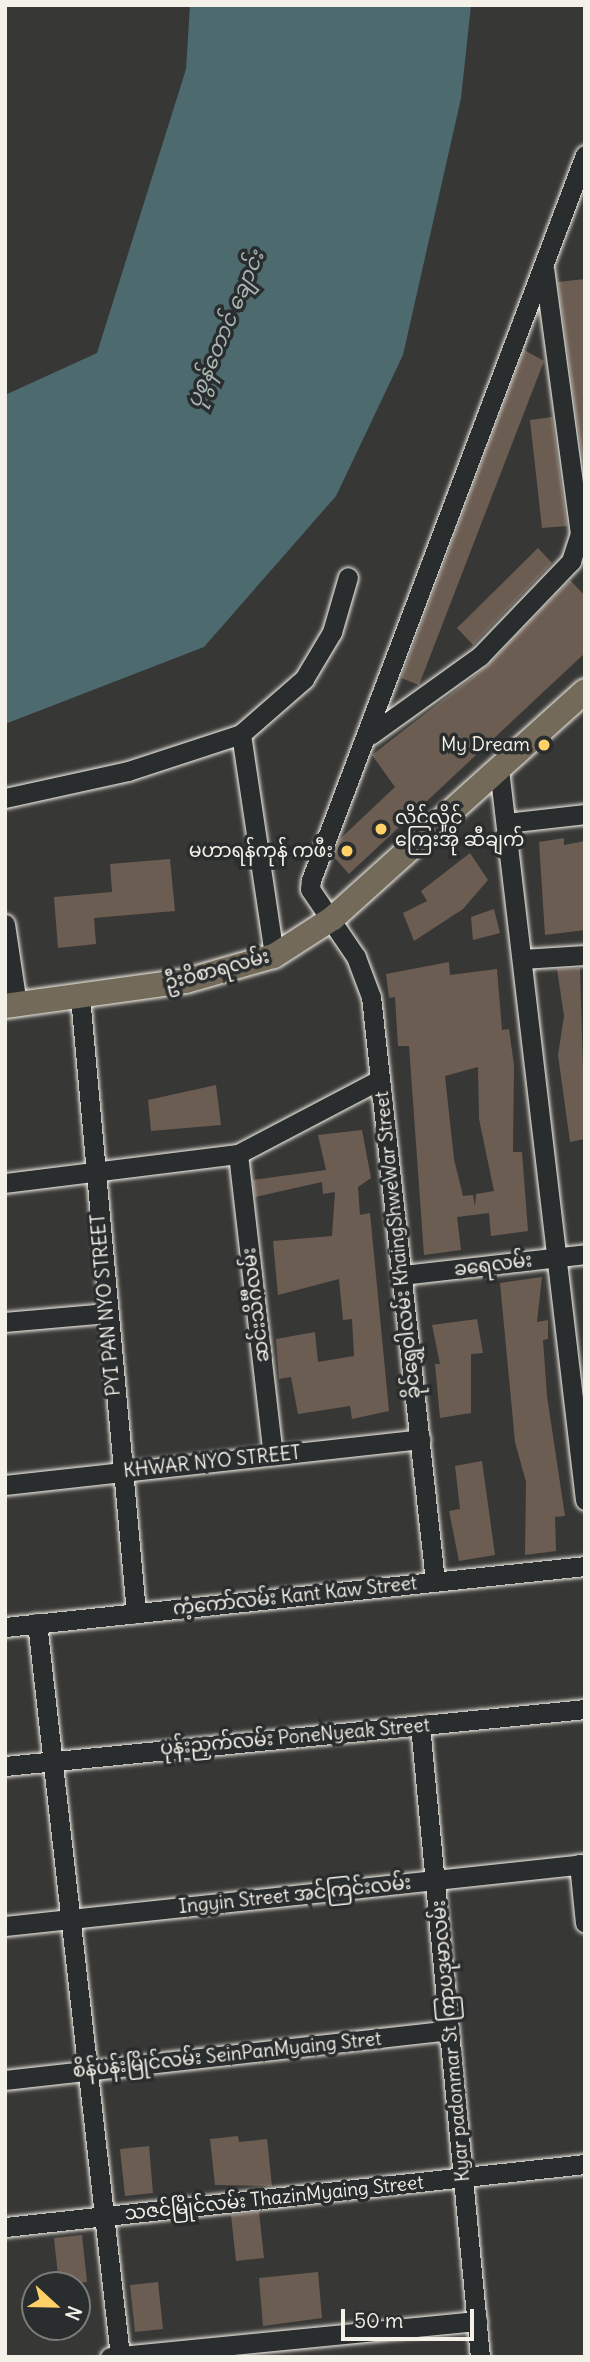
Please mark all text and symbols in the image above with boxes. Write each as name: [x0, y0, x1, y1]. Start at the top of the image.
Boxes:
water label: ပုစွန်တောင် ချောင်း: [181, 247, 269, 411]
place label: My Dream: [441, 734, 530, 756]
marker: My Dream: [536, 737, 552, 753]
place label: လှိုင်လှိုင် ကြေးအို ဆီချက်: [395, 807, 524, 851]
marker: လှိုင်လှိုင် ကြေးအို ဆီချက်: [373, 821, 389, 837]
place label: မဟာရန်ကုန် ကဖီး: [189, 840, 333, 862]
marker: မဟာရန်ကုန် ကဖီး: [339, 843, 355, 859]
street label: ဦးဝိစာရလမ်း: [162, 945, 272, 995]
street label: ခိုင်ရွှေဝါလမ်း KhaingShweWar Street: [371, 1090, 425, 1400]
street label: PYI PAN NYO STREET: [87, 1213, 125, 1397]
street label: ဆင်းသိင်္ဂီလမ်း: [238, 1246, 274, 1364]
street label: ခရေလမ်း: [453, 1249, 533, 1281]
street label: KHWAR NYO STREET: [122, 1441, 302, 1483]
street label: ကံ့ကော်လမ်း Kant Kaw Street: [172, 1572, 418, 1620]
street label: ပုန်းညှက်လမ်း PoneNyeak Street: [159, 1714, 431, 1760]
street label: Ingyin Street အင်ကြင်းလမ်း: [178, 1871, 412, 1919]
street label: Kyar padonmar St ကြာပဒုမာလမ်း: [427, 1899, 475, 2183]
street label: စိန်ပန်းမြိုင်လမ်း SeinPanMyaing Stret: [72, 2027, 382, 2083]
street label: သဇင်မြိုင်လမ်း ThazinMyaing Street: [123, 2171, 425, 2225]
north arrow: [21, 2271, 91, 2341]
scale bar: [345, 2296, 478, 2340]
text: N: [60, 2303, 87, 2324]
text: 50 m: [354, 2307, 403, 2334]

